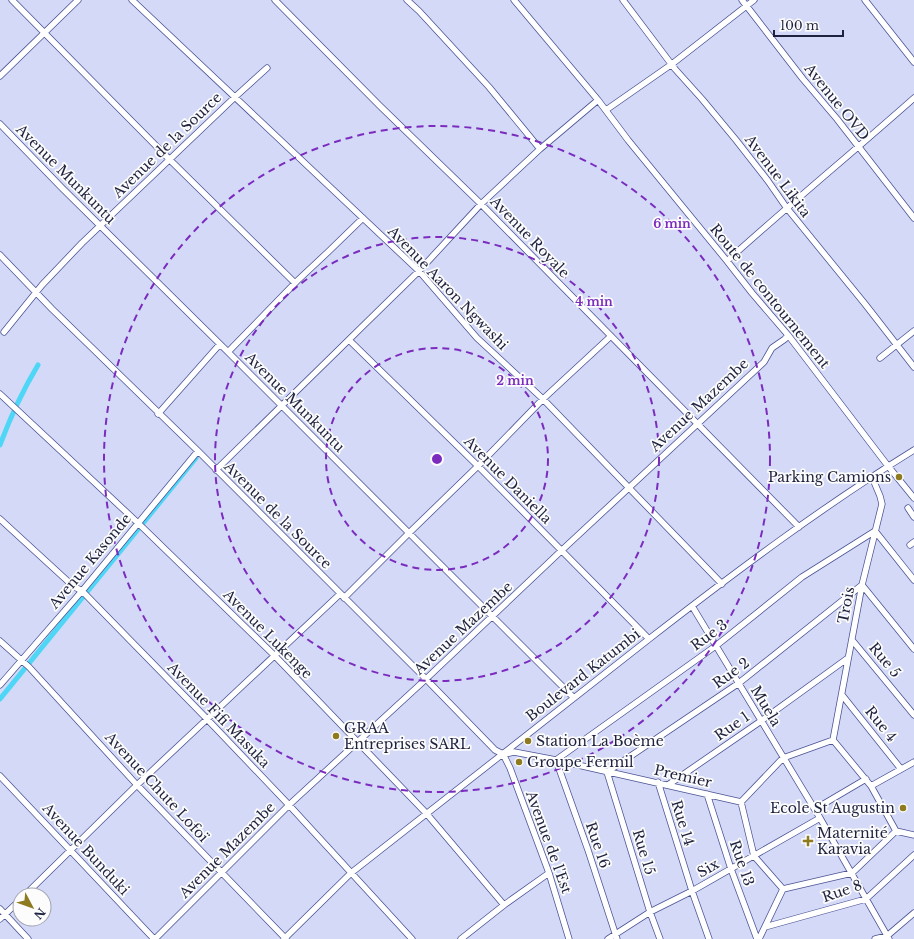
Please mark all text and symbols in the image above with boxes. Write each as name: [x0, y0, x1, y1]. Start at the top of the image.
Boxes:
scale bar: [774, 12, 843, 38]
text: 100 m: [780, 18, 819, 33]
street label: Avenue OVD: [800, 59, 873, 144]
street label: Avenue de la Source: [108, 88, 225, 202]
street label: Avenue Munkuntu: [12, 120, 120, 228]
street label: Avenue Likita: [741, 130, 815, 221]
street label: Avenue Royale: [486, 192, 573, 281]
text: 6 min: [653, 216, 691, 231]
street label: Route de contournement: [706, 220, 834, 372]
street label: Avenue Aaron Ngwashi: [383, 221, 512, 354]
text: 4 min: [575, 294, 613, 309]
street label: Avenue Munkuntu: [241, 348, 349, 456]
street label: Avenue Mazembe: [645, 355, 752, 456]
text: 2 min: [496, 373, 534, 388]
street label: Avenue Daniella: [460, 432, 556, 528]
centre of rings: [430, 452, 444, 466]
street label: Avenue de la Source: [220, 457, 335, 572]
place label: Parking Camions: [768, 468, 891, 486]
marker: Parking Camions: [894, 472, 904, 482]
street label: Avenue Kasonde: [44, 510, 135, 613]
street label: Avenue Mazembe: [409, 578, 516, 679]
street label: Avenue Lukenge: [219, 585, 316, 682]
street label: Trois: [834, 585, 858, 625]
street label: Rue 3: [687, 615, 731, 655]
street label: Boulevard Katumbi: [522, 625, 644, 725]
street label: Rue 5: [865, 639, 905, 681]
street label: Rue 2: [709, 654, 753, 692]
street label: Avenue Fifi Masuka: [163, 658, 274, 772]
street label: Muela: [747, 682, 785, 730]
street label: Rue 4: [861, 703, 901, 745]
street label: Rue 1: [711, 708, 753, 744]
place label: GRAA Entreprises SARL: [344, 719, 470, 753]
street label: Avenue Chute Lofoï: [101, 728, 213, 846]
marker: GRAA Entreprises SARL: [331, 731, 341, 741]
place label: Station La Boème: [536, 732, 664, 750]
marker: Station La Boème: [523, 736, 533, 746]
place label: Groupe Fermil: [527, 753, 634, 771]
marker: Groupe Fermil: [514, 757, 524, 767]
street label: Premier: [652, 761, 714, 791]
street label: Avenue de l'Est: [522, 787, 576, 897]
street label: Avenue Mazembe: [175, 798, 279, 902]
street label: Rue 14: [668, 798, 698, 848]
street label: Avenue Bunduki: [38, 799, 133, 899]
place label: Ecole St Augustin: [770, 799, 895, 817]
marker: Ecole St Augustin: [898, 803, 908, 813]
street label: Rue 16: [582, 820, 614, 870]
place label: Maternité Karavia: [817, 824, 888, 858]
street label: Rue 15: [629, 827, 659, 877]
marker: Maternité Karavia: [802, 835, 814, 847]
street label: Rue 13: [726, 838, 758, 888]
street label: Six: [694, 854, 723, 881]
street label: Rue 8: [820, 876, 864, 906]
north arrow: [12, 887, 52, 927]
text: N: [30, 905, 48, 923]

